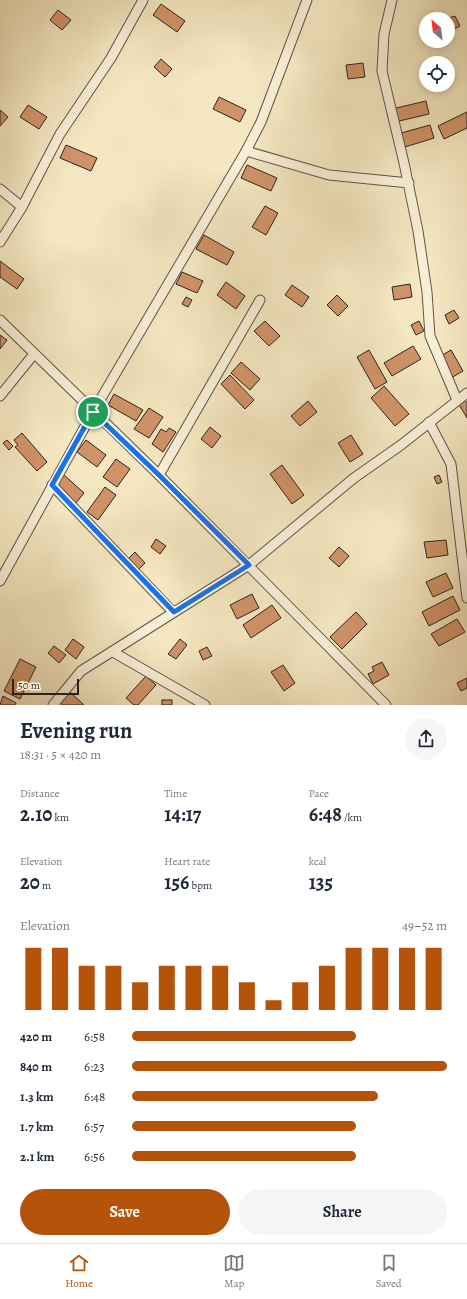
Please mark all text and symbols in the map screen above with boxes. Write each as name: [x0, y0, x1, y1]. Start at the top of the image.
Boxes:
north arrow: [419, 12, 455, 48]
map controls: [419, 12, 455, 92]
button: locate: [419, 56, 455, 92]
pin: [76, 395, 110, 429]
icon: arrive: [82, 401, 104, 423]
scale bar: [12, 677, 79, 696]
text: 50 m: [18, 678, 40, 693]
text: Evening run: [20, 716, 132, 746]
button: share: [405, 718, 447, 760]
text: 18:31 · 5 × 420 m: [20, 746, 101, 763]
text: Distance: [20, 786, 59, 801]
text: Time: [164, 786, 187, 801]
text: Pace: [309, 786, 329, 801]
text: 2.10: [20, 801, 52, 828]
text: 14:17: [164, 801, 201, 828]
text: 6:48: [309, 801, 342, 828]
text: km: [52, 810, 69, 825]
text: /km: [342, 810, 362, 825]
text: Elevation: [20, 854, 62, 869]
text: Heart rate: [164, 854, 210, 869]
text: kcal: [309, 854, 326, 869]
text: 20: [20, 869, 40, 896]
text: 156: [164, 869, 189, 896]
text: 135: [309, 869, 333, 896]
text: m: [40, 878, 51, 893]
text: bpm: [189, 878, 212, 893]
text: Elevation: [20, 917, 70, 934]
text: 49–52 m: [402, 917, 447, 934]
text: 420 m: [20, 1028, 52, 1045]
text: 6:58: [84, 1028, 105, 1045]
text: 840 m: [20, 1058, 52, 1075]
text: 6:23: [84, 1058, 105, 1075]
text: 1.3 km: [20, 1088, 54, 1105]
text: 6:48: [84, 1088, 105, 1105]
text: 1.7 km: [20, 1118, 54, 1135]
text: 6:57: [84, 1118, 104, 1135]
text: 2.1 km: [20, 1148, 54, 1165]
text: 6:56: [84, 1148, 105, 1165]
button: Save: [20, 1189, 230, 1235]
button: Share: [238, 1189, 447, 1235]
tab: Home: [65, 1252, 93, 1291]
tab: Map: [223, 1252, 245, 1291]
tab: Saved: [376, 1252, 402, 1291]

